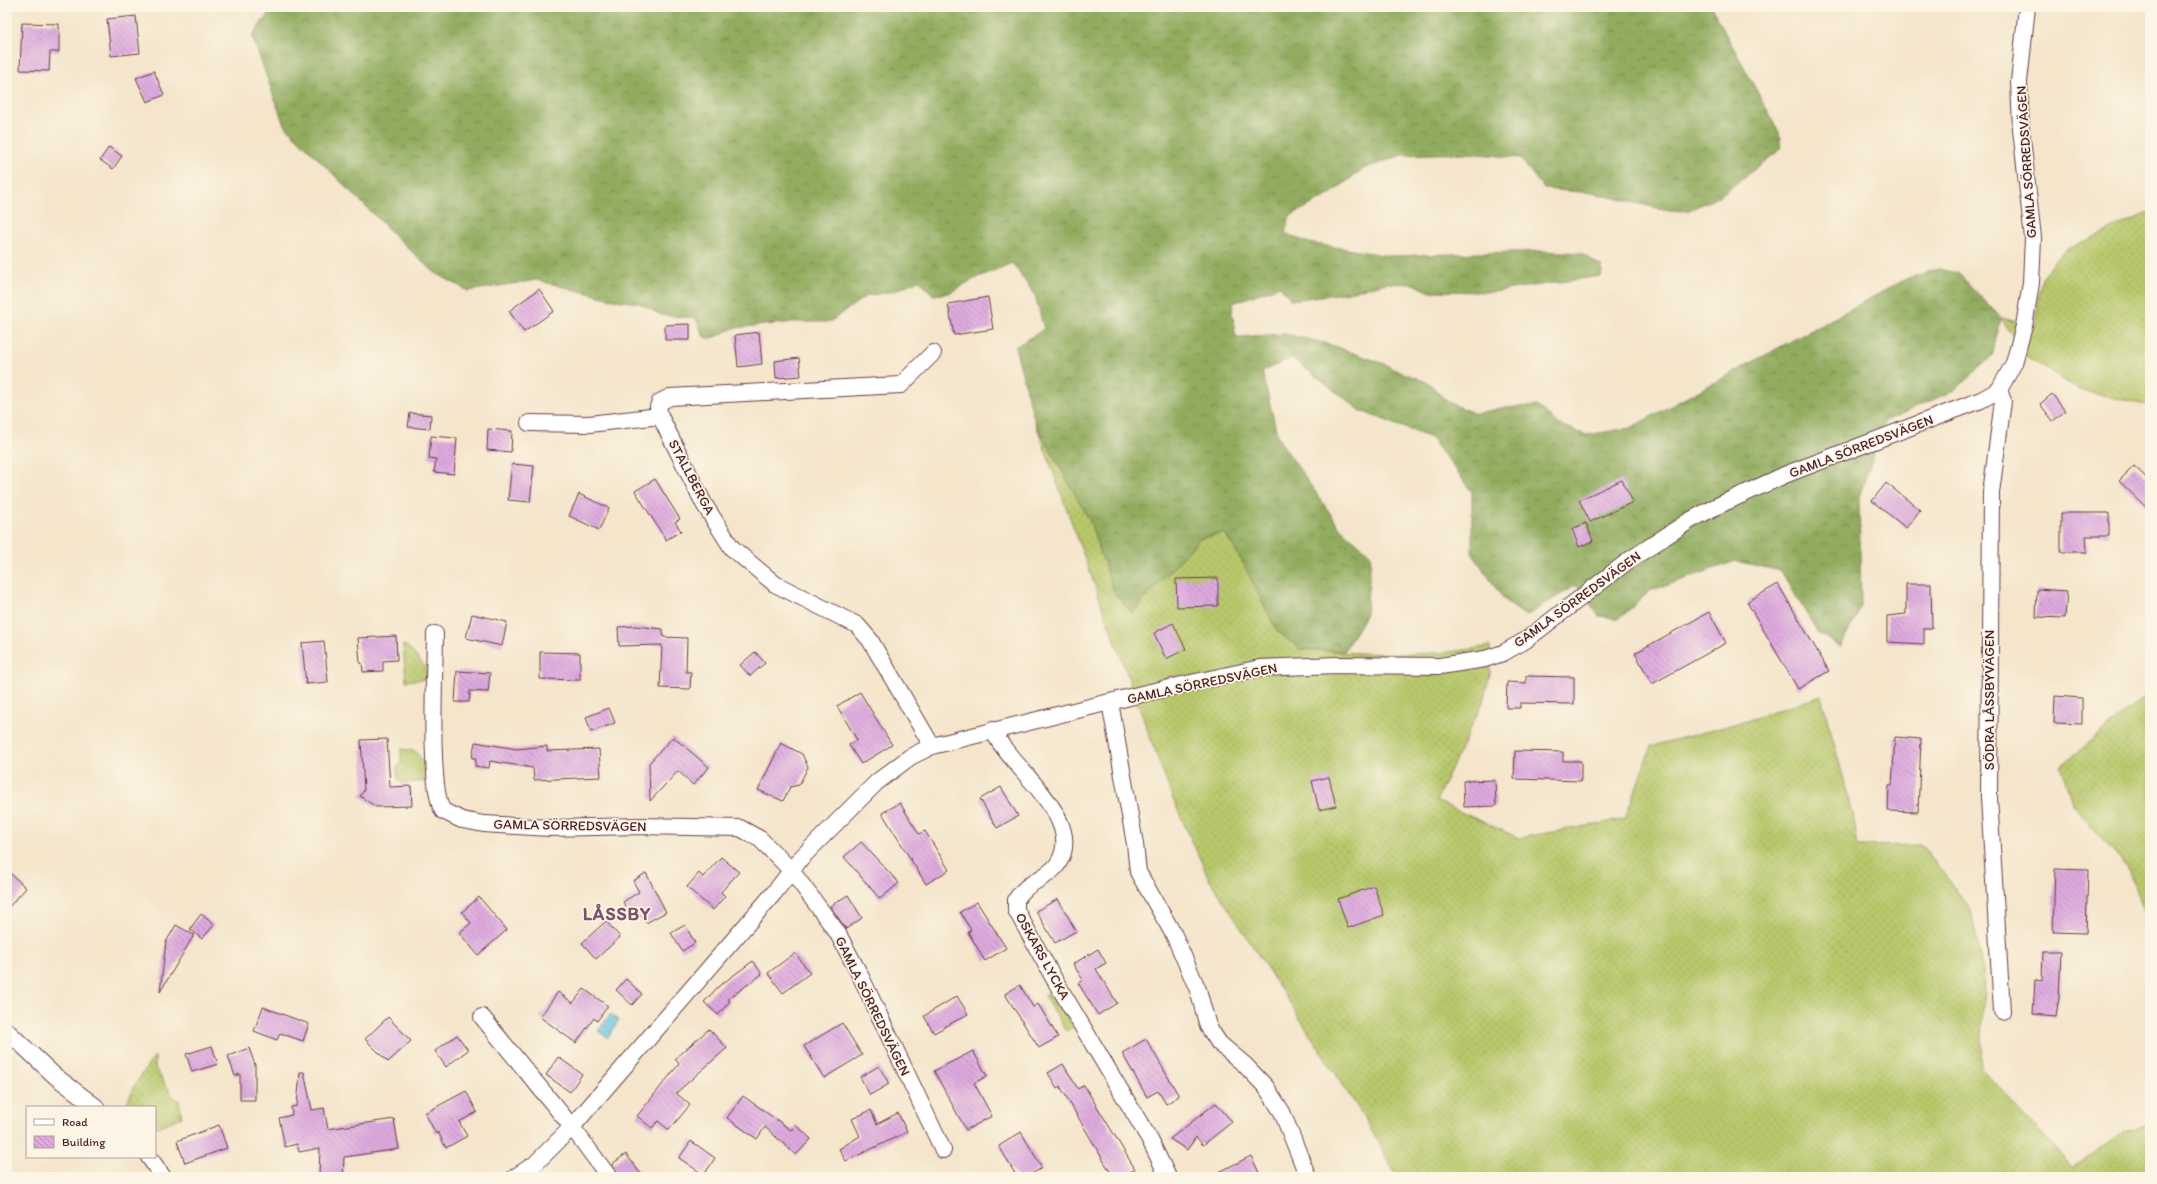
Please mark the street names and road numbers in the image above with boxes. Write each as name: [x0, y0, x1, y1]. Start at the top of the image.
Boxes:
street label: GAMLA SÖRREDSVÄGEN: [2013, 85, 2040, 239]
street label: GAMLA SÖRREDSVÄGEN: [1787, 411, 1936, 482]
street label: STALLBERGA: [665, 437, 719, 518]
street label: GAMLA SÖRREDSVÄGEN: [1510, 548, 1644, 651]
street label: SÖDRA LÅSSBYVÄGEN: [1981, 630, 1998, 770]
street label: GAMLA SÖRREDSVÄGEN: [1125, 659, 1279, 708]
street label: GAMLA SÖRREDSVÄGEN: [493, 816, 647, 835]
street label: OSKARS LYCKA: [1012, 910, 1074, 1003]
street label: GAMLA SÖRREDSVÄGEN: [831, 934, 914, 1079]

